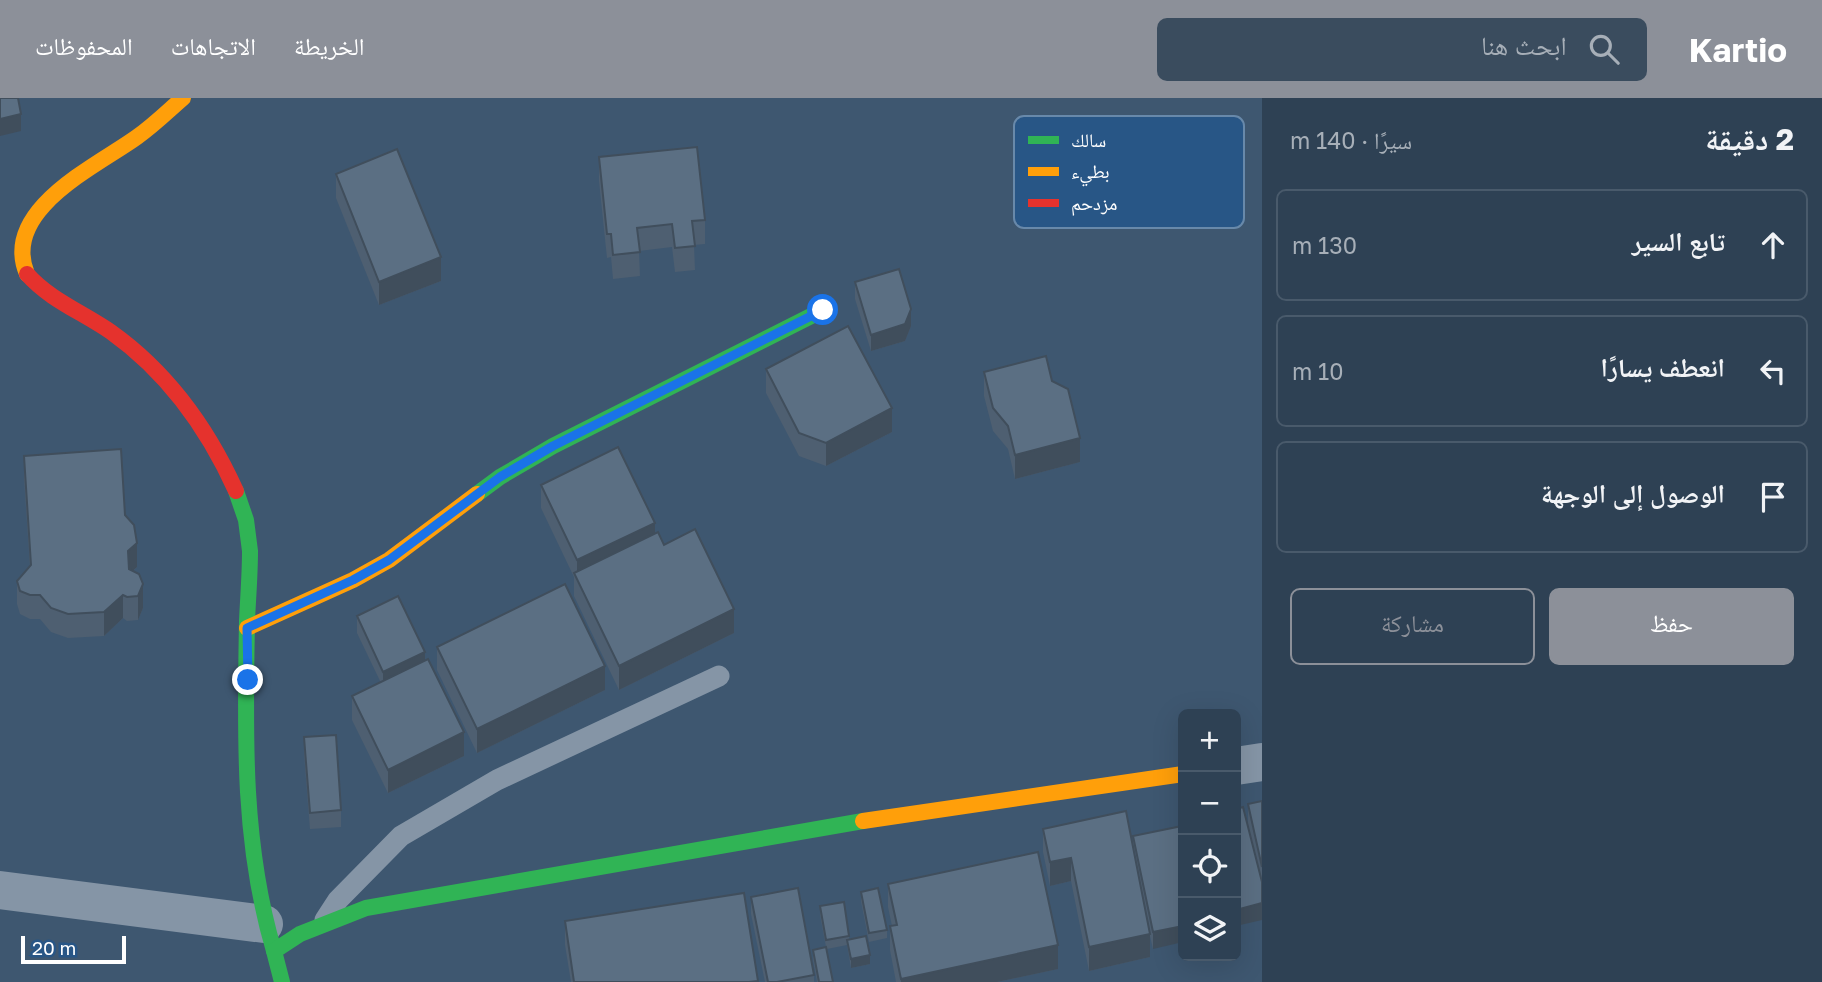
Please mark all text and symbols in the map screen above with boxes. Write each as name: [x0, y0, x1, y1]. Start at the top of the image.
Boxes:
search box: [1157, 18, 1647, 81]
text: ابحث هنا: [1481, 30, 1567, 61]
icon: search: [1585, 30, 1623, 68]
text: Kartio: [1689, 30, 1787, 69]
text: المحفوظات: [35, 31, 133, 60]
text: الاتجاهات: [171, 31, 256, 60]
text: الخريطة: [294, 31, 365, 60]
legend: [1014, 116, 1244, 228]
text: 2 دقيقة: [1705, 121, 1794, 157]
text: سيرًا · 140 m: [1290, 126, 1412, 154]
text: سالك: [1071, 128, 1106, 151]
text: بطيء: [1071, 159, 1110, 187]
text: مزدحم: [1071, 191, 1117, 216]
text: تابع السير: [1632, 226, 1725, 257]
icon: ahead: [1754, 226, 1792, 264]
text: 130 m: [1292, 231, 1357, 259]
route start: [807, 294, 838, 325]
text: انعطف يسارًا: [1601, 352, 1725, 383]
icon: left: [1754, 352, 1792, 390]
text: 10 m: [1292, 357, 1344, 385]
text: الوصول إلى الوجهة: [1541, 478, 1725, 509]
icon: arrive: [1754, 478, 1792, 516]
button: مشاركة: [1290, 588, 1535, 665]
button: حفظ: [1549, 588, 1794, 665]
route end: [232, 664, 263, 695]
map controls: [1178, 709, 1241, 961]
button: +: [1178, 709, 1241, 772]
button: −: [1178, 772, 1241, 835]
button: locate: [1178, 835, 1241, 898]
button: layers: [1178, 898, 1241, 961]
scale bar: [21, 933, 126, 965]
text: 20 m: [32, 936, 76, 959]

